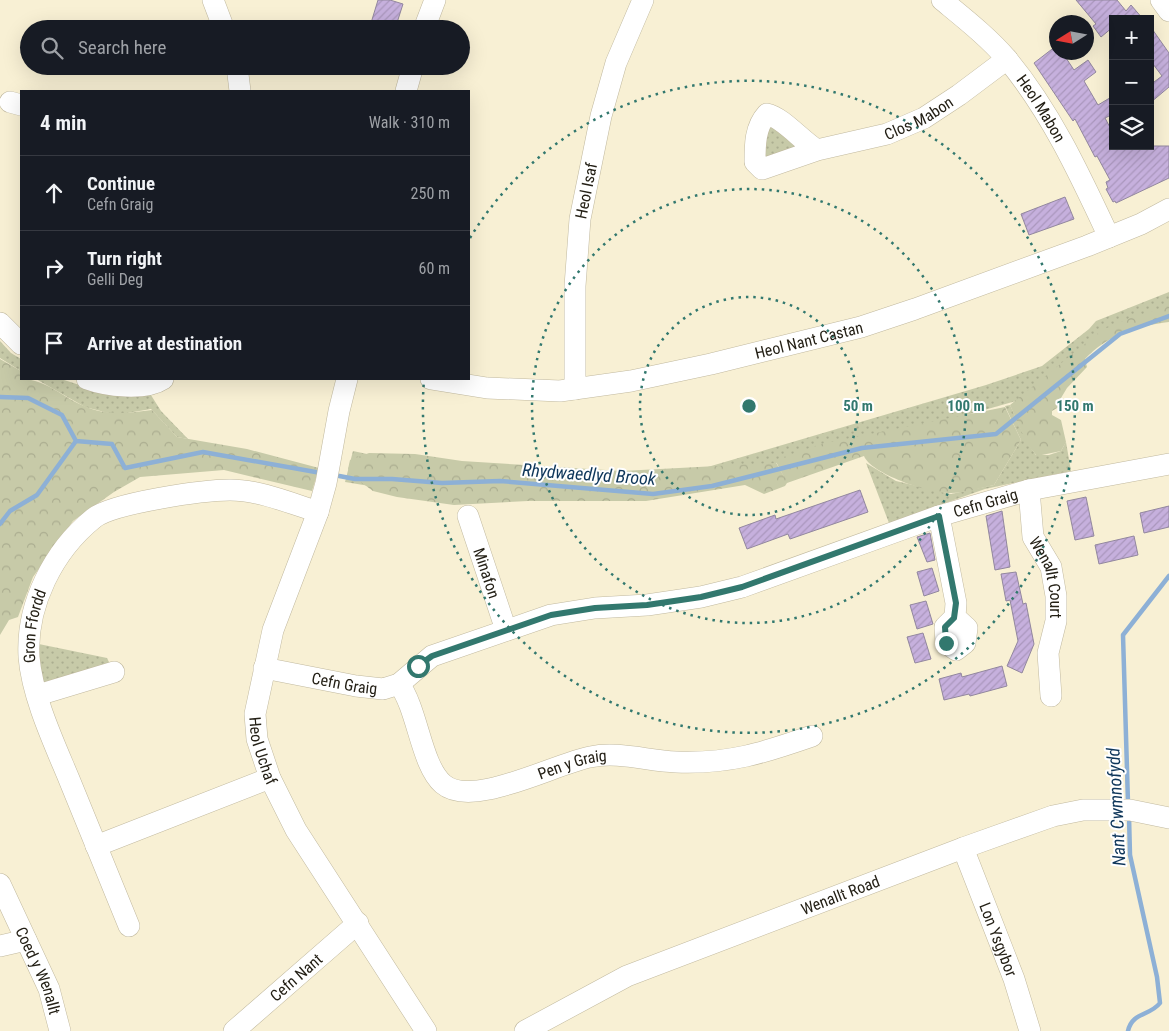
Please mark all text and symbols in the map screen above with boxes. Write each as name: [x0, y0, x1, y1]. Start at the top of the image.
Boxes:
north arrow: [1049, 15, 1094, 60]
map controls: [1109, 15, 1154, 150]
button: +: [1109, 15, 1154, 60]
search box: [20, 20, 470, 75]
icon: search: [38, 34, 66, 62]
text: Search here: [78, 36, 166, 59]
button: −: [1109, 60, 1154, 105]
street label: Heol Mabon: [1013, 71, 1070, 145]
street label: Clos Mabon: [881, 92, 957, 144]
button: layers: [1109, 105, 1154, 150]
text: 4 min: [40, 111, 87, 135]
text: Walk · 310 m: [369, 113, 450, 132]
street label: Heol Isaf: [571, 161, 601, 221]
text: Continue: [87, 172, 155, 195]
icon: ahead: [40, 179, 68, 207]
text: 250 m: [411, 184, 450, 203]
text: Cefn Graig: [87, 195, 153, 214]
text: Turn right: [87, 247, 162, 270]
icon: right: [40, 254, 68, 282]
text: 60 m: [418, 259, 450, 278]
text: Gelli Deg: [87, 270, 143, 289]
street label: Heol Nant Castan: [753, 317, 865, 362]
icon: arrive: [40, 329, 68, 357]
text: Arrive at destination: [87, 332, 242, 355]
centre of rings: [740, 397, 758, 415]
text: 50 m: [843, 397, 873, 415]
text: 100 m: [947, 397, 985, 415]
text: 150 m: [1056, 397, 1094, 415]
water label: Rhydwaedlyd Brook: [521, 459, 658, 489]
street label: Cefn Graig: [951, 484, 1020, 521]
street label: Wenallt Court: [1025, 533, 1066, 618]
street label: Minafon: [470, 545, 504, 601]
street label: Gron Ffordd: [19, 586, 50, 664]
route end: [935, 632, 958, 655]
route start: [407, 655, 430, 678]
street label: Cefn Graig: [310, 668, 378, 698]
street label: Heol Uchaf: [246, 716, 281, 788]
street label: Pen y Graig: [535, 746, 607, 783]
water label: Nant Cwmnofydd: [1102, 747, 1130, 867]
street label: Wenallt Road: [798, 871, 882, 918]
street label: Lon Ysgybor: [976, 900, 1022, 979]
street label: Coed y Wenallt: [12, 924, 65, 1017]
street label: Cefn Nant: [266, 949, 326, 1005]

